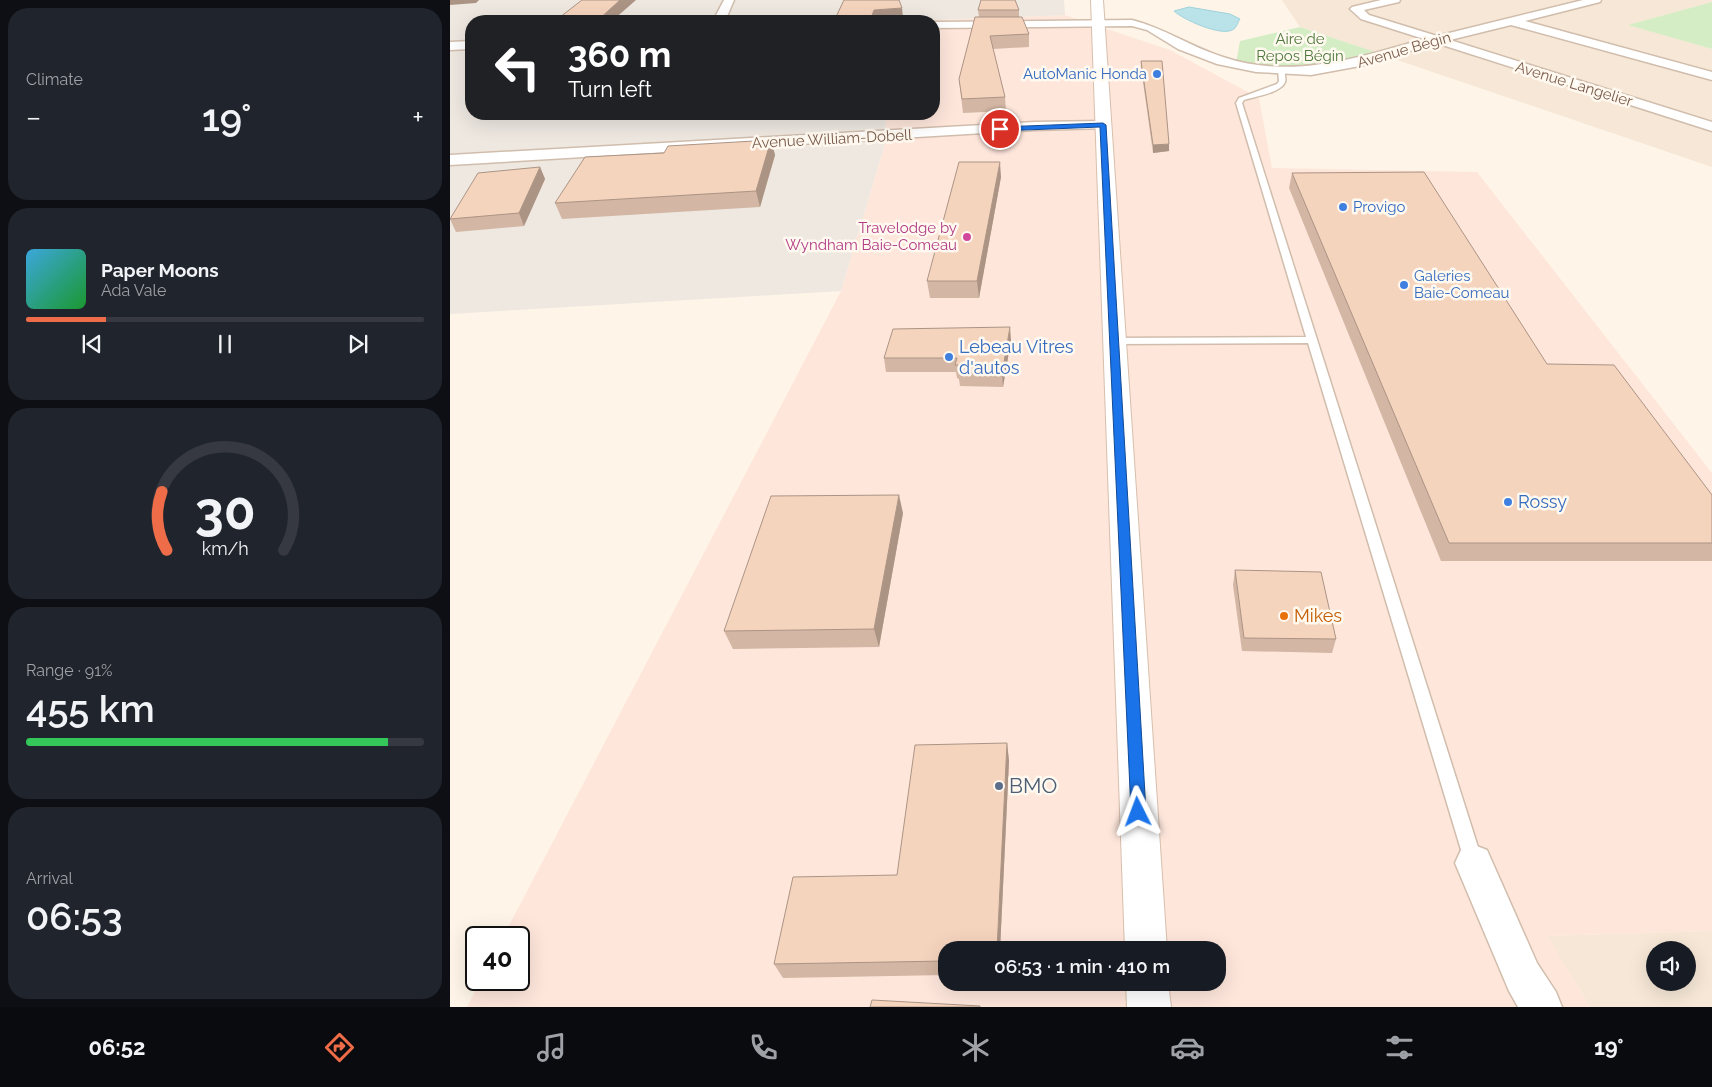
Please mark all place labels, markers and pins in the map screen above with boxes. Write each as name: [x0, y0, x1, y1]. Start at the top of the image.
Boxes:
place label: AutoManic Honda: [1023, 65, 1147, 83]
marker: AutoManic Honda: [1151, 68, 1163, 80]
pin: [979, 108, 1021, 150]
place label: Provigo: [1353, 198, 1406, 216]
marker: Provigo: [1337, 201, 1349, 213]
place label: Travelodge by Wyndham Baie-Comeau: [785, 219, 957, 254]
marker: Travelodge by Wyndham Baie-Comeau: [961, 231, 973, 243]
place label: Galeries Baie-Comeau: [1414, 267, 1510, 302]
marker: Galeries Baie-Comeau: [1398, 279, 1410, 291]
place label: Lebeau Vitres d'autos: [959, 336, 1074, 378]
marker: Lebeau Vitres d'autos: [943, 351, 955, 363]
place label: Rossy: [1518, 491, 1567, 512]
marker: Rossy: [1502, 496, 1514, 508]
place label: Mikes: [1294, 605, 1342, 626]
marker: Mikes: [1278, 610, 1290, 622]
place label: BMO: [1009, 773, 1057, 798]
marker: BMO: [993, 780, 1005, 792]

